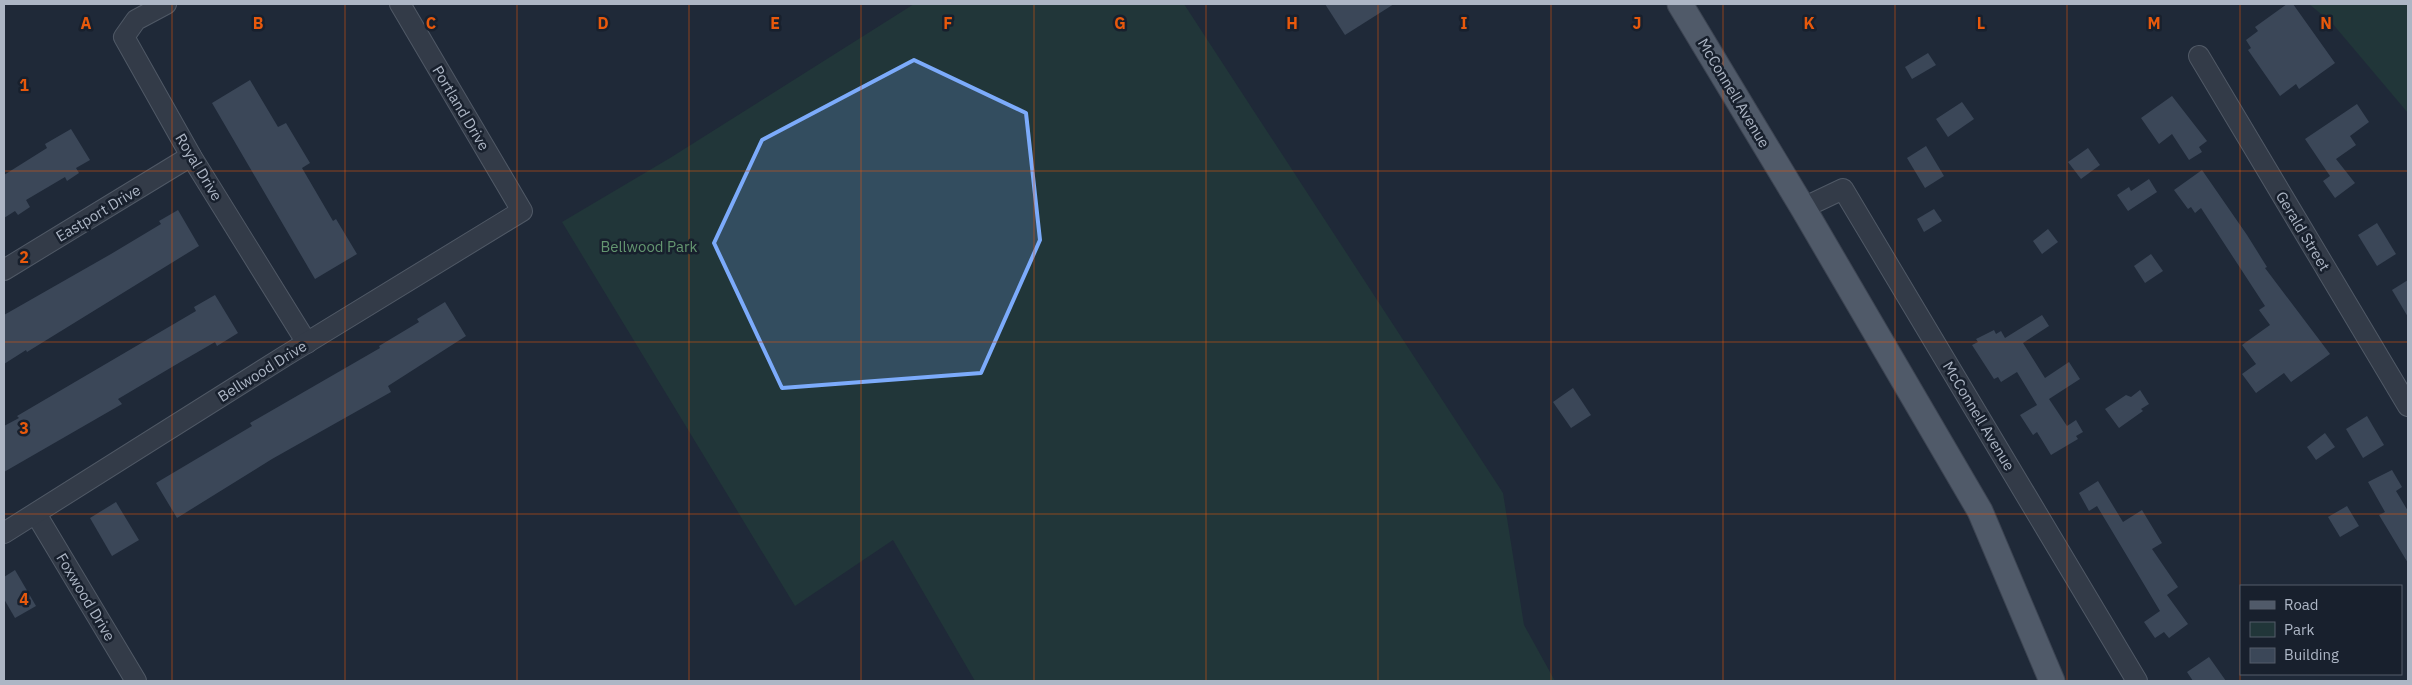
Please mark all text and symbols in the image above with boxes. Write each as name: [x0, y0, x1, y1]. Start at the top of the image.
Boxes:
text: A: [81, 13, 92, 33]
text: B: [253, 13, 264, 33]
text: C: [426, 13, 436, 33]
text: D: [597, 13, 609, 33]
text: E: [770, 13, 780, 33]
text: F: [943, 13, 953, 33]
text: G: [1114, 13, 1126, 33]
text: H: [1286, 13, 1298, 33]
text: I: [1461, 13, 1468, 33]
text: J: [1633, 13, 1641, 33]
text: K: [1803, 13, 1815, 33]
text: L: [1977, 13, 1985, 33]
text: M: [2147, 13, 2161, 33]
text: N: [2320, 13, 2332, 33]
street label: McConnell Avenue: [1694, 35, 1774, 151]
street label: Portland Drive: [428, 62, 494, 154]
text: 1: [19, 75, 29, 95]
street label: Royal Drive: [171, 130, 227, 204]
street label: Eastport Drive: [52, 180, 144, 246]
street label: Gerald Street: [2272, 188, 2334, 274]
park label: Bellwood Park: [601, 237, 698, 256]
text: 2: [19, 247, 29, 267]
street label: Bellwood Drive: [214, 336, 310, 406]
street label: McConnell Avenue: [1939, 358, 2019, 474]
text: 3: [19, 418, 29, 438]
street label: Foxwood Drive: [52, 550, 120, 644]
legend: [2240, 585, 2402, 675]
text: 4: [19, 589, 29, 609]
text: Road: [2284, 595, 2319, 614]
text: Park: [2284, 620, 2314, 639]
text: Building: [2284, 645, 2339, 664]

